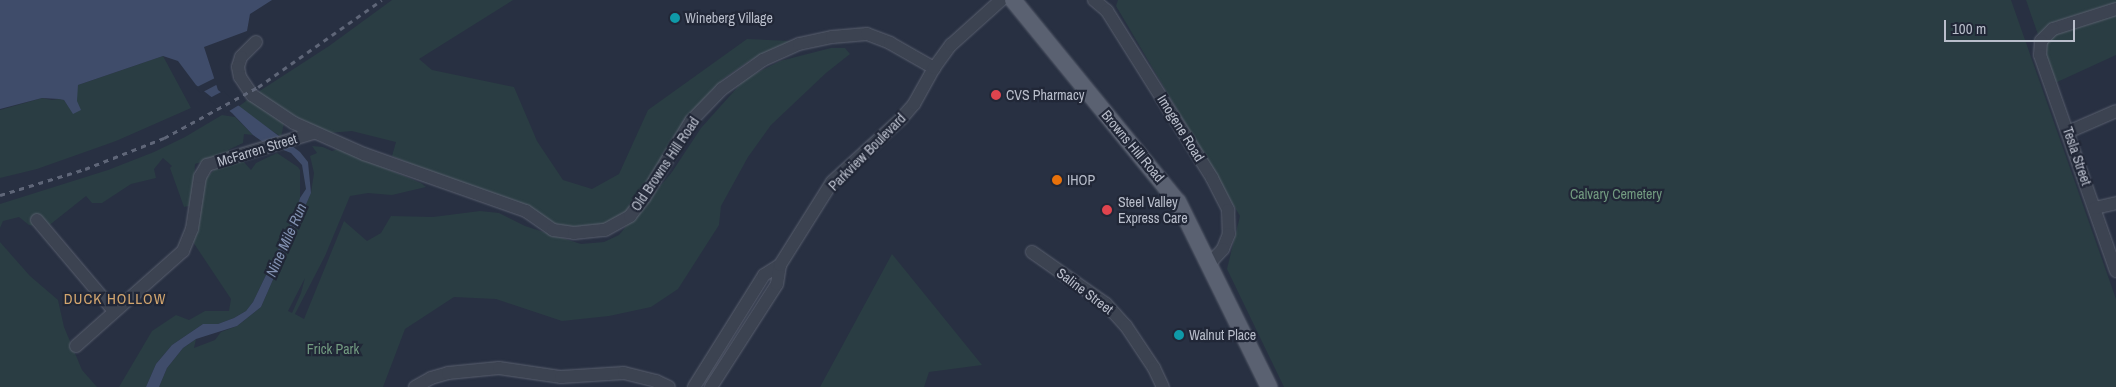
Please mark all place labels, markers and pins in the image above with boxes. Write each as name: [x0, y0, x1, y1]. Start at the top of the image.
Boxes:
place label: Wineberg Village: [685, 10, 773, 26]
marker: Wineberg Village: [669, 12, 681, 24]
place label: CVS Pharmacy: [1006, 87, 1084, 103]
marker: CVS Pharmacy: [990, 89, 1002, 101]
place label: IHOP: [1067, 172, 1095, 188]
marker: IHOP: [1051, 174, 1063, 186]
place label: Steel Valley Express Care: [1118, 194, 1188, 226]
marker: Steel Valley Express Care: [1100, 203, 1114, 217]
place label: Walnut Place: [1189, 327, 1256, 343]
marker: Walnut Place: [1173, 329, 1185, 341]

